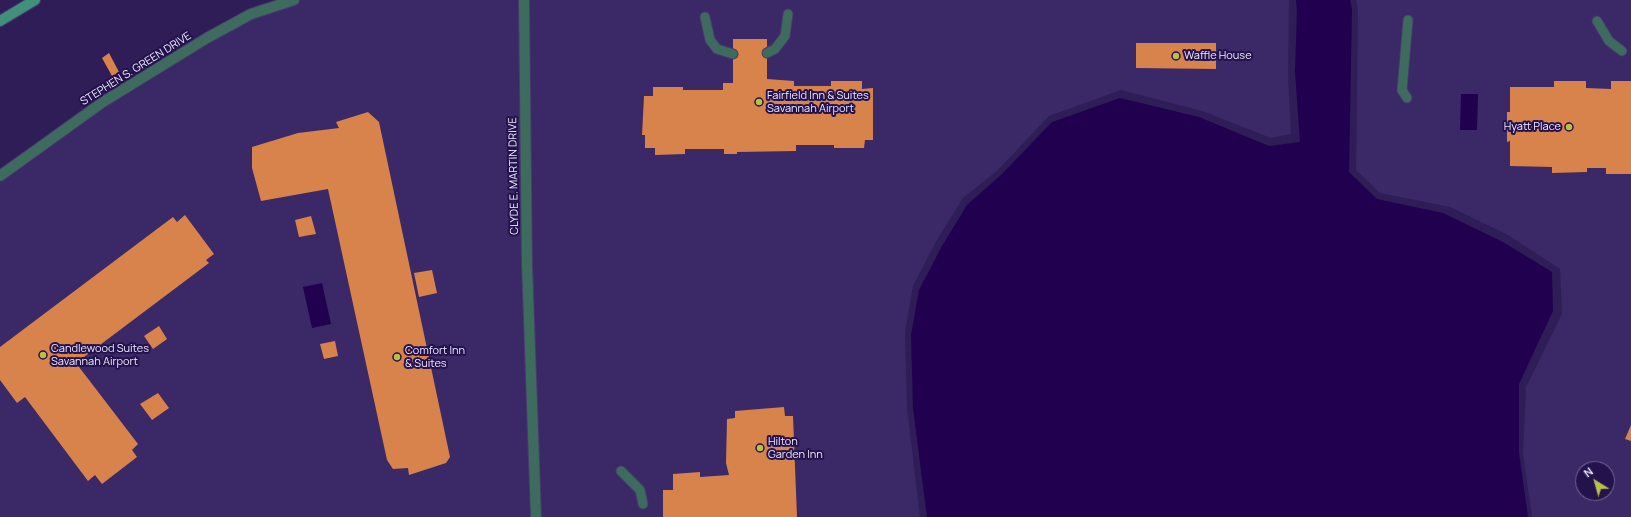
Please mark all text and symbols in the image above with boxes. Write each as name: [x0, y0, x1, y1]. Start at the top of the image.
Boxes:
street label: STEPHEN S. GREEN DRIVE: [78, 29, 194, 109]
place label: Waffle House: [1184, 49, 1252, 63]
marker: Waffle House: [1171, 51, 1181, 61]
place label: Fairfield Inn & Suites Savannah Airport: [767, 89, 869, 115]
marker: Fairfield Inn & Suites Savannah Airport: [754, 97, 764, 107]
street label: CLYDE E. MARTIN DRIVE: [506, 117, 522, 235]
place label: Hyatt Place: [1504, 120, 1561, 134]
marker: Hyatt Place: [1564, 122, 1574, 132]
place label: Candlewood Suites Savannah Airport: [51, 342, 149, 368]
place label: Comfort Inn & Suites: [405, 344, 465, 370]
marker: Candlewood Suites Savannah Airport: [38, 350, 48, 360]
marker: Comfort Inn & Suites: [392, 352, 402, 362]
place label: Hilton Garden Inn: [768, 435, 823, 461]
marker: Hilton Garden Inn: [755, 443, 765, 453]
north arrow: [1575, 461, 1615, 501]
text: N: [1580, 463, 1596, 480]

